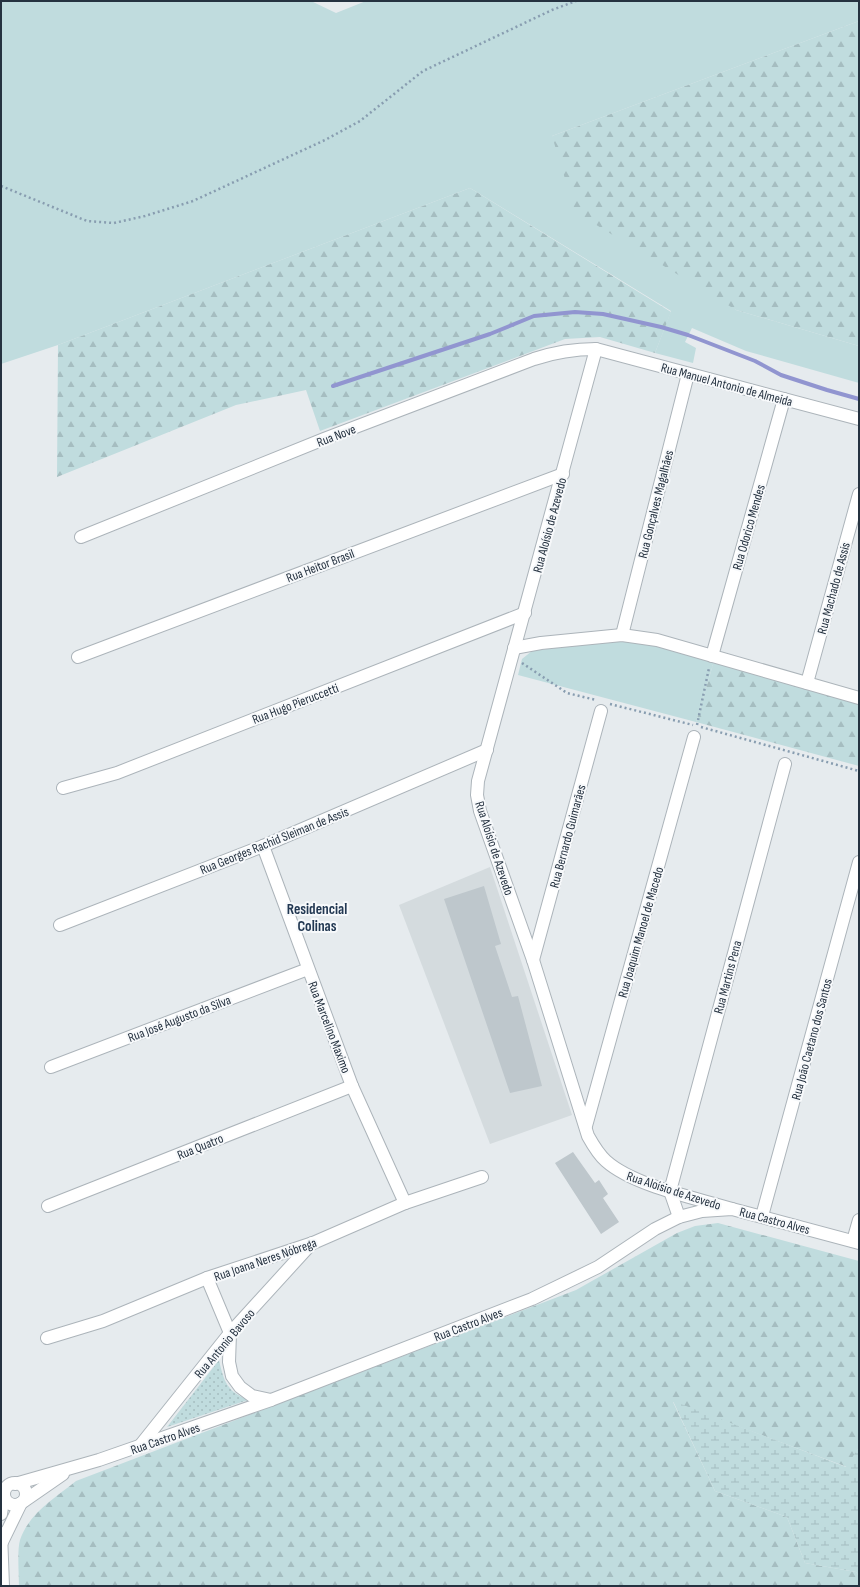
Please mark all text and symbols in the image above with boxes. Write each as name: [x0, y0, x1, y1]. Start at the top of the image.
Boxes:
street label: Rua Manuel Antonio de Almeida: [659, 360, 794, 410]
street label: Rua Nove: [315, 421, 358, 451]
street label: Rua Gonçalves Magalhães: [635, 448, 677, 560]
street label: Rua Aloísio de Azevedo: [530, 476, 570, 575]
street label: Rua Odorico Mendes: [729, 482, 769, 572]
street label: Rua Machado de Assis: [814, 540, 854, 636]
street label: Rua Heitor Brasil: [284, 546, 357, 586]
street label: Rua Hugo Pieruccetti: [250, 680, 341, 728]
street label: Rua Bernardo Guimarães: [546, 783, 590, 890]
street label: Rua Aloísio de Azevedo: [471, 799, 517, 897]
street label: Rua Georges Rachid Sleiman de Assis: [198, 804, 351, 878]
street label: Rua Joaquim Manoel de Macedo: [615, 865, 667, 999]
district label: Residencial Colinas: [287, 900, 347, 936]
street label: Rua Martins Pena: [711, 939, 745, 1016]
street label: Rua João Caetano dos Santos: [788, 977, 836, 1102]
street label: Rua Marcelino Maximo: [304, 979, 354, 1076]
street label: Rua José Augusto da Silva: [126, 992, 233, 1046]
street label: Rua Quatro: [175, 1130, 226, 1163]
street label: Rua Aloísio de Azevedo: [625, 1168, 723, 1214]
street label: Rua Castro Alves: [738, 1204, 812, 1238]
street label: Rua Joana Neres Nóbrega: [212, 1235, 319, 1285]
street label: Rua Castro Alves: [432, 1304, 505, 1345]
street label: Rua Antonio Bavoso: [191, 1306, 258, 1382]
street label: Rua Castro Alves: [129, 1420, 202, 1458]

